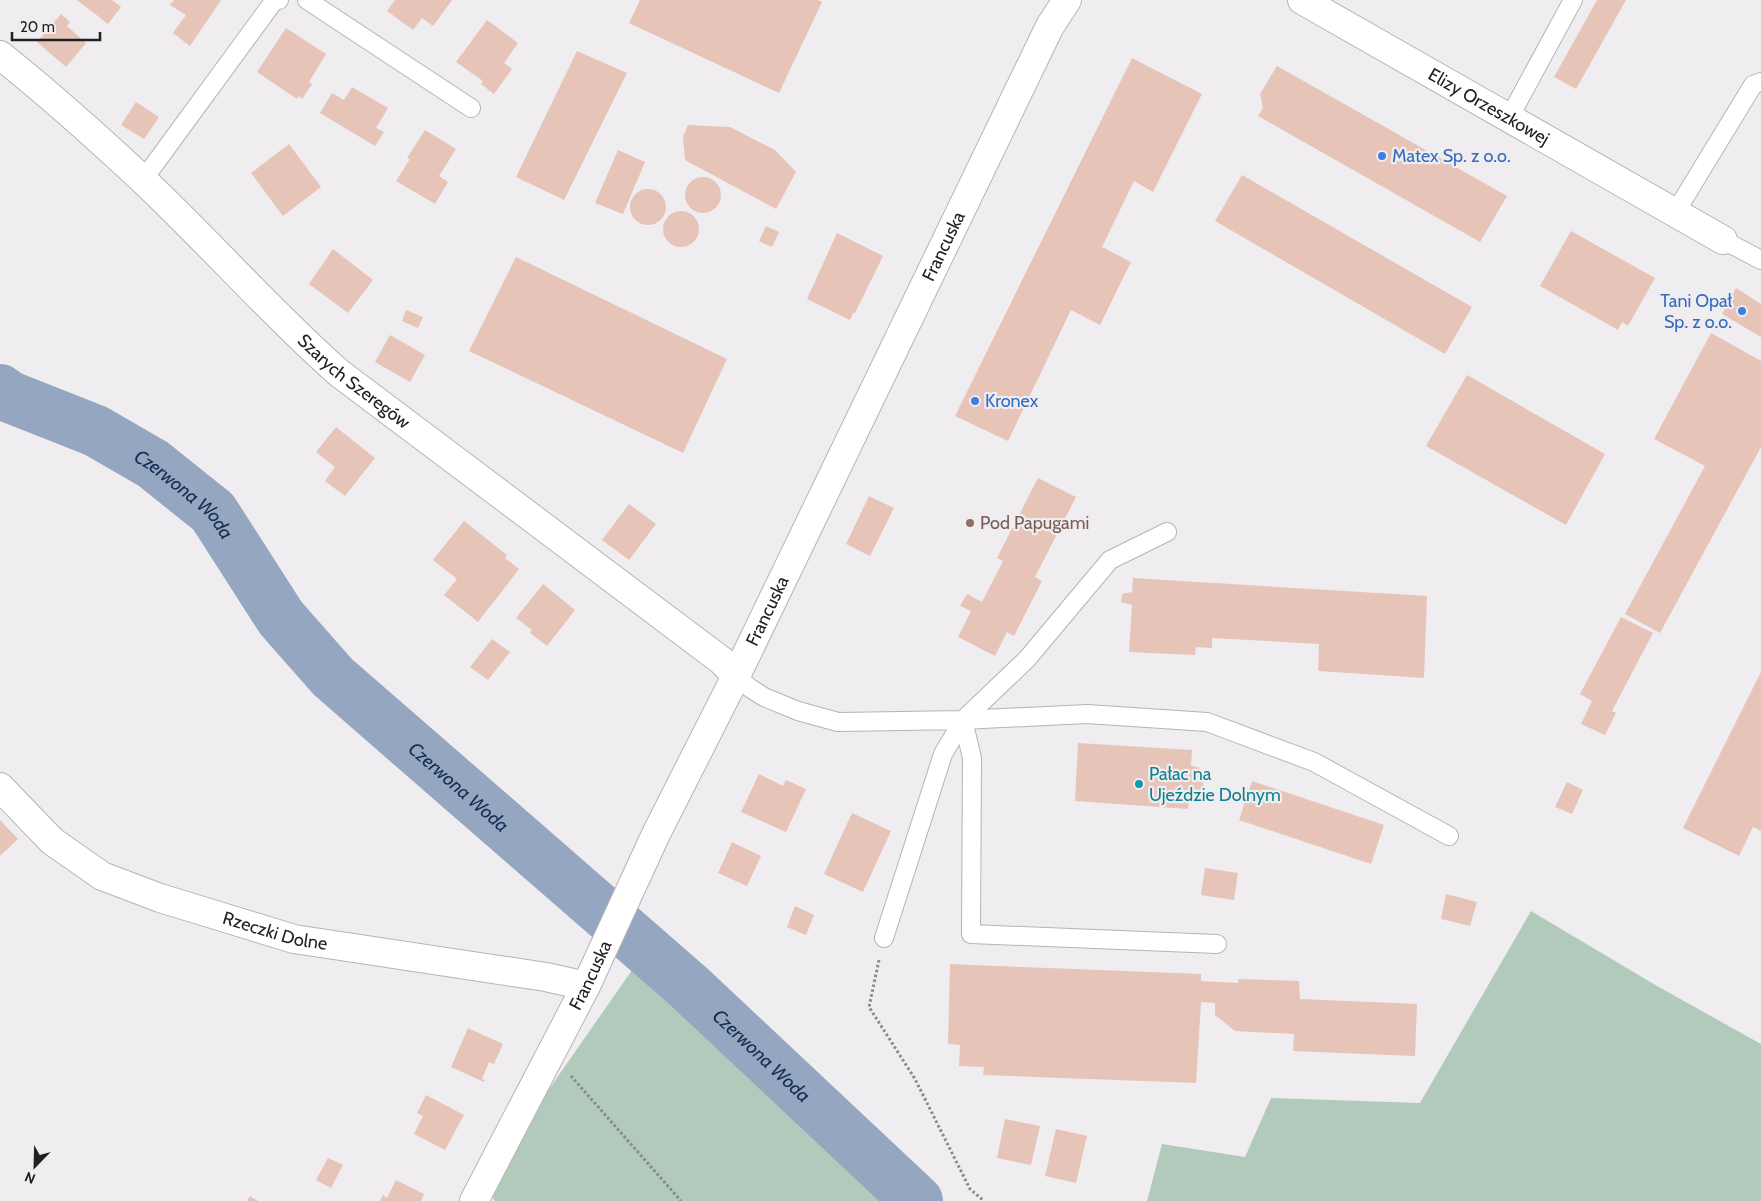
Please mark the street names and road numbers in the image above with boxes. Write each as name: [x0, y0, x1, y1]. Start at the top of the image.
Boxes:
street label: Elizy Orzeszkowej: [1424, 63, 1553, 150]
street label: Francuska: [917, 208, 970, 285]
street label: Szarych Szeregów: [293, 330, 414, 434]
street label: Francuska: [741, 572, 794, 649]
street label: Rzeczki Dolne: [220, 907, 329, 955]
street label: Francuska: [564, 937, 617, 1014]

